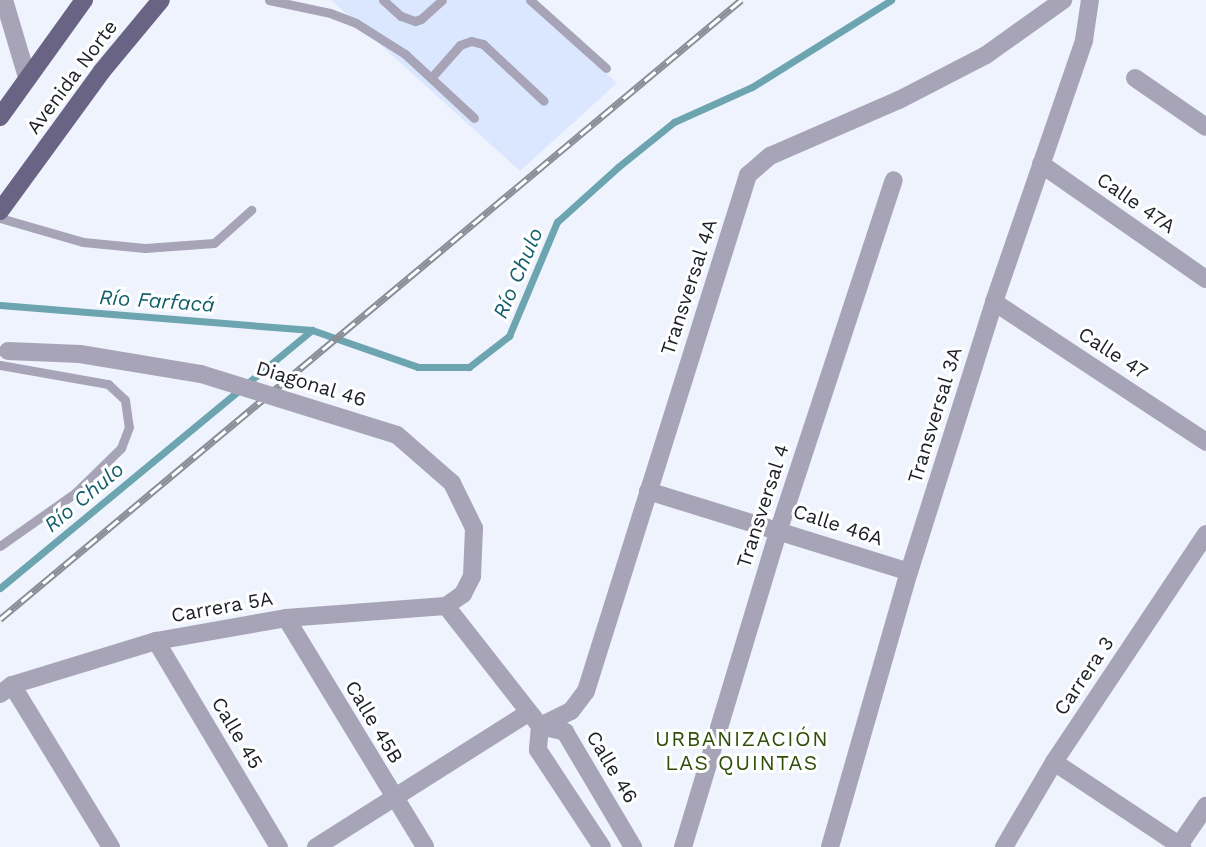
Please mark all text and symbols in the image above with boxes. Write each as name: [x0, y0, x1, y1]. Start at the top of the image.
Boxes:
street label: Avenida Norte: [21, 15, 123, 139]
street label: Calle 47A: [1092, 167, 1180, 239]
street label: Transversal 4A: [656, 216, 722, 358]
water label: Río Chulo: [488, 224, 548, 322]
water label: Río Farfacá: [98, 284, 216, 318]
street label: Calle 47: [1074, 322, 1152, 384]
street label: Transversal 3A: [903, 344, 967, 486]
street label: Diagonal 46: [253, 356, 369, 412]
street label: Transversal 4: [732, 441, 794, 571]
water label: Río Chulo: [39, 456, 129, 538]
street label: Calle 46A: [790, 499, 886, 551]
street label: Carrera 5A: [169, 586, 275, 628]
street label: Carrera 3: [1049, 632, 1119, 720]
street label: Calle 45B: [340, 676, 408, 768]
street label: Calle 45: [206, 693, 268, 773]
district label: URBANIZACIÓN LAS QUINTAS: [655, 726, 829, 776]
street label: Calle 46: [581, 727, 643, 807]

